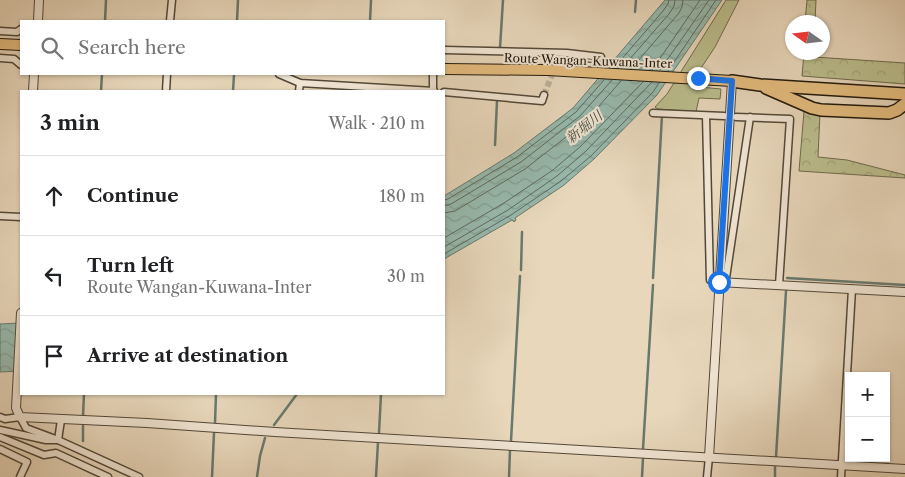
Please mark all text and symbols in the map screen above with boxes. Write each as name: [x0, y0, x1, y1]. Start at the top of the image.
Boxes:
north arrow: [785, 15, 830, 60]
search box: [20, 20, 445, 75]
icon: search: [38, 34, 66, 62]
text: Search here: [78, 36, 186, 59]
street label: Route Wangan-Kuwana-Inter: [504, 50, 672, 71]
route end: [687, 67, 710, 90]
water label: 新堀川: [562, 106, 608, 147]
text: 3 min: [40, 110, 100, 135]
text: Walk · 210 m: [329, 113, 425, 133]
icon: ahead: [40, 182, 68, 210]
text: Continue: [87, 184, 179, 207]
text: 180 m: [379, 186, 425, 206]
text: Turn left: [87, 254, 174, 277]
icon: left: [40, 262, 68, 290]
text: 30 m: [387, 266, 425, 286]
route start: [708, 271, 731, 294]
text: Route Wangan-Kuwana-Inter: [87, 277, 311, 297]
icon: arrive: [40, 342, 68, 370]
text: Arrive at destination: [87, 344, 288, 367]
map controls: [845, 372, 890, 462]
button: +: [845, 372, 890, 417]
button: −: [845, 417, 890, 462]

